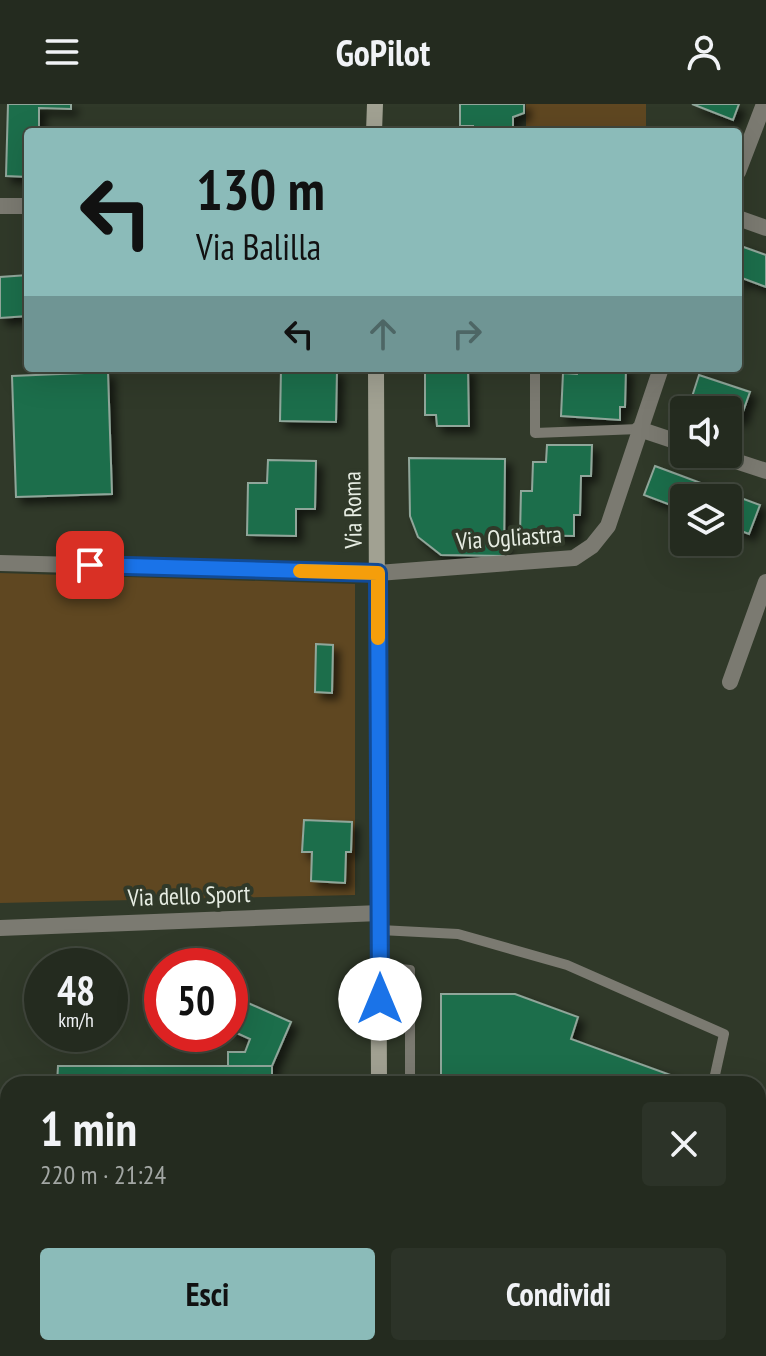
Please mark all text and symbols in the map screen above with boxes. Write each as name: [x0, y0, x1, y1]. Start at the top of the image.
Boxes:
text: GoPilot: [336, 29, 430, 76]
icon: menu: [40, 30, 84, 74]
icon: person: [682, 30, 726, 74]
text: 130 m: [196, 153, 325, 225]
icon: left: [64, 160, 168, 264]
text: Via Balilla: [196, 223, 321, 270]
icon: left: [277, 312, 321, 356]
icon: ahead: [361, 312, 405, 356]
icon: right: [445, 312, 489, 356]
map controls: [670, 396, 742, 556]
button: sound: [670, 396, 742, 468]
street label: Via Roma: [336, 471, 369, 550]
button: layers: [670, 484, 742, 556]
street label: Via Ogliastra: [454, 518, 563, 557]
pin: [56, 531, 124, 599]
icon: arrive: [68, 543, 112, 587]
street label: Via dello Sport: [126, 878, 251, 913]
speed limit sign: 50: [144, 948, 248, 1052]
position arrow: [338, 957, 422, 1041]
text: 48: [57, 964, 95, 1016]
text: km/h: [58, 1007, 94, 1033]
text: 1 min: [40, 1097, 137, 1159]
button: close: [642, 1102, 726, 1186]
text: 220 m · 21:24: [40, 1158, 166, 1191]
button: Esci: [40, 1248, 375, 1340]
button: Condividi: [391, 1248, 726, 1340]

